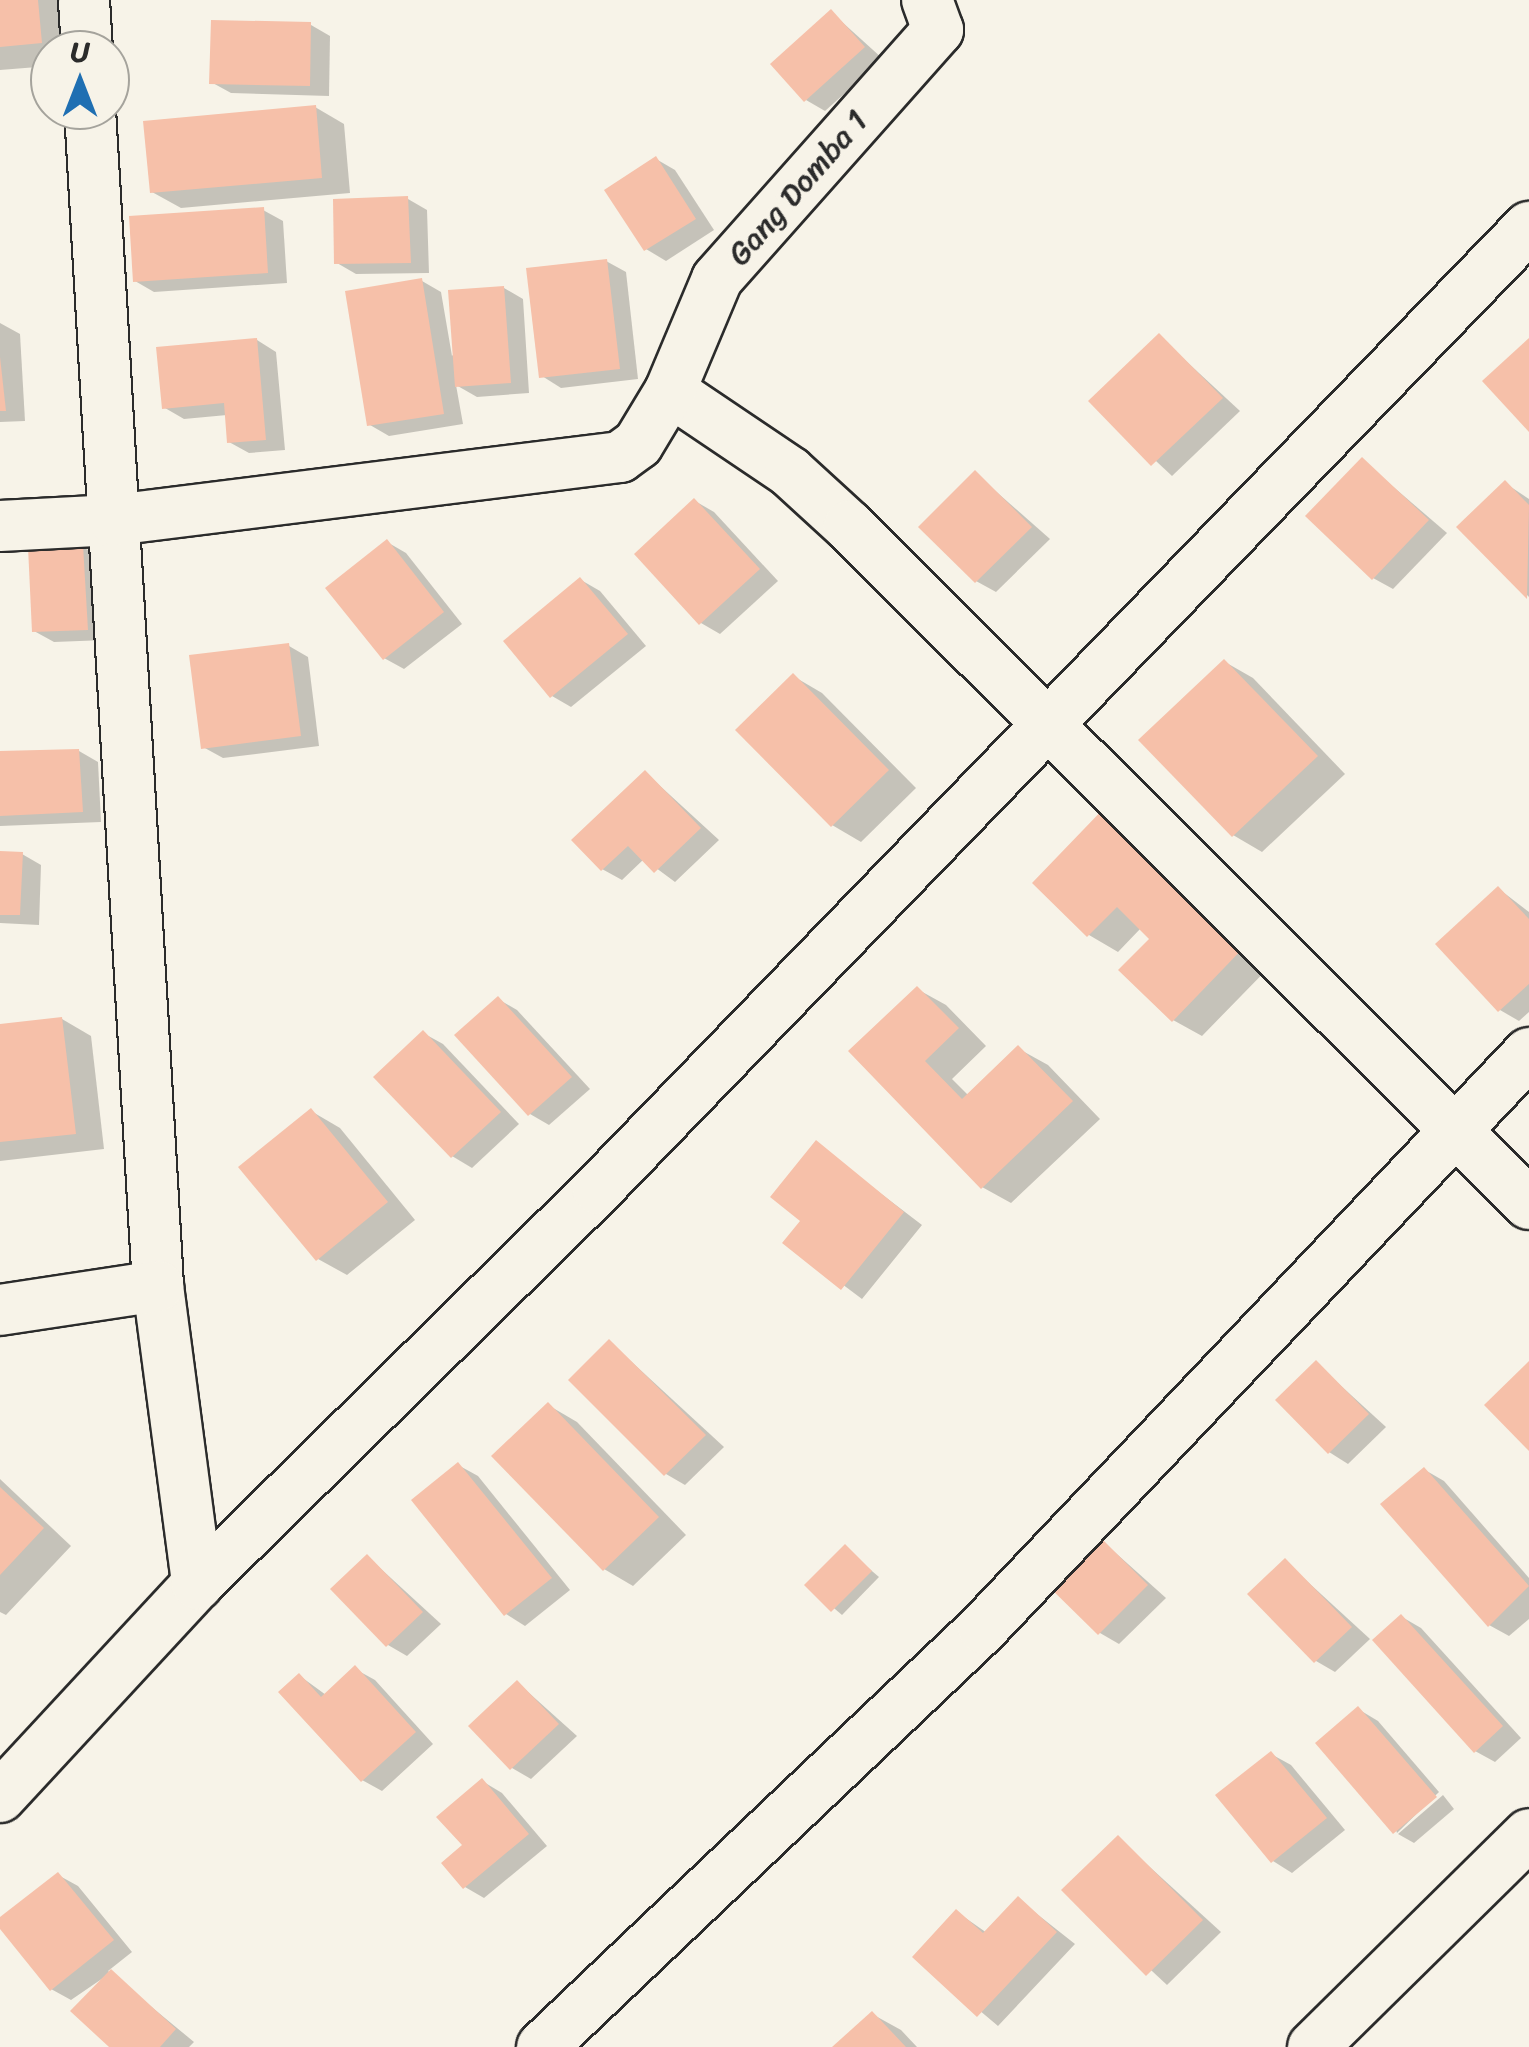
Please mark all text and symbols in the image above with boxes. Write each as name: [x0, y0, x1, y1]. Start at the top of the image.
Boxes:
text: U: [71, 27, 89, 76]
north arrow: [30, 30, 130, 130]
street label: Gang Domba 1: [720, 103, 876, 273]

